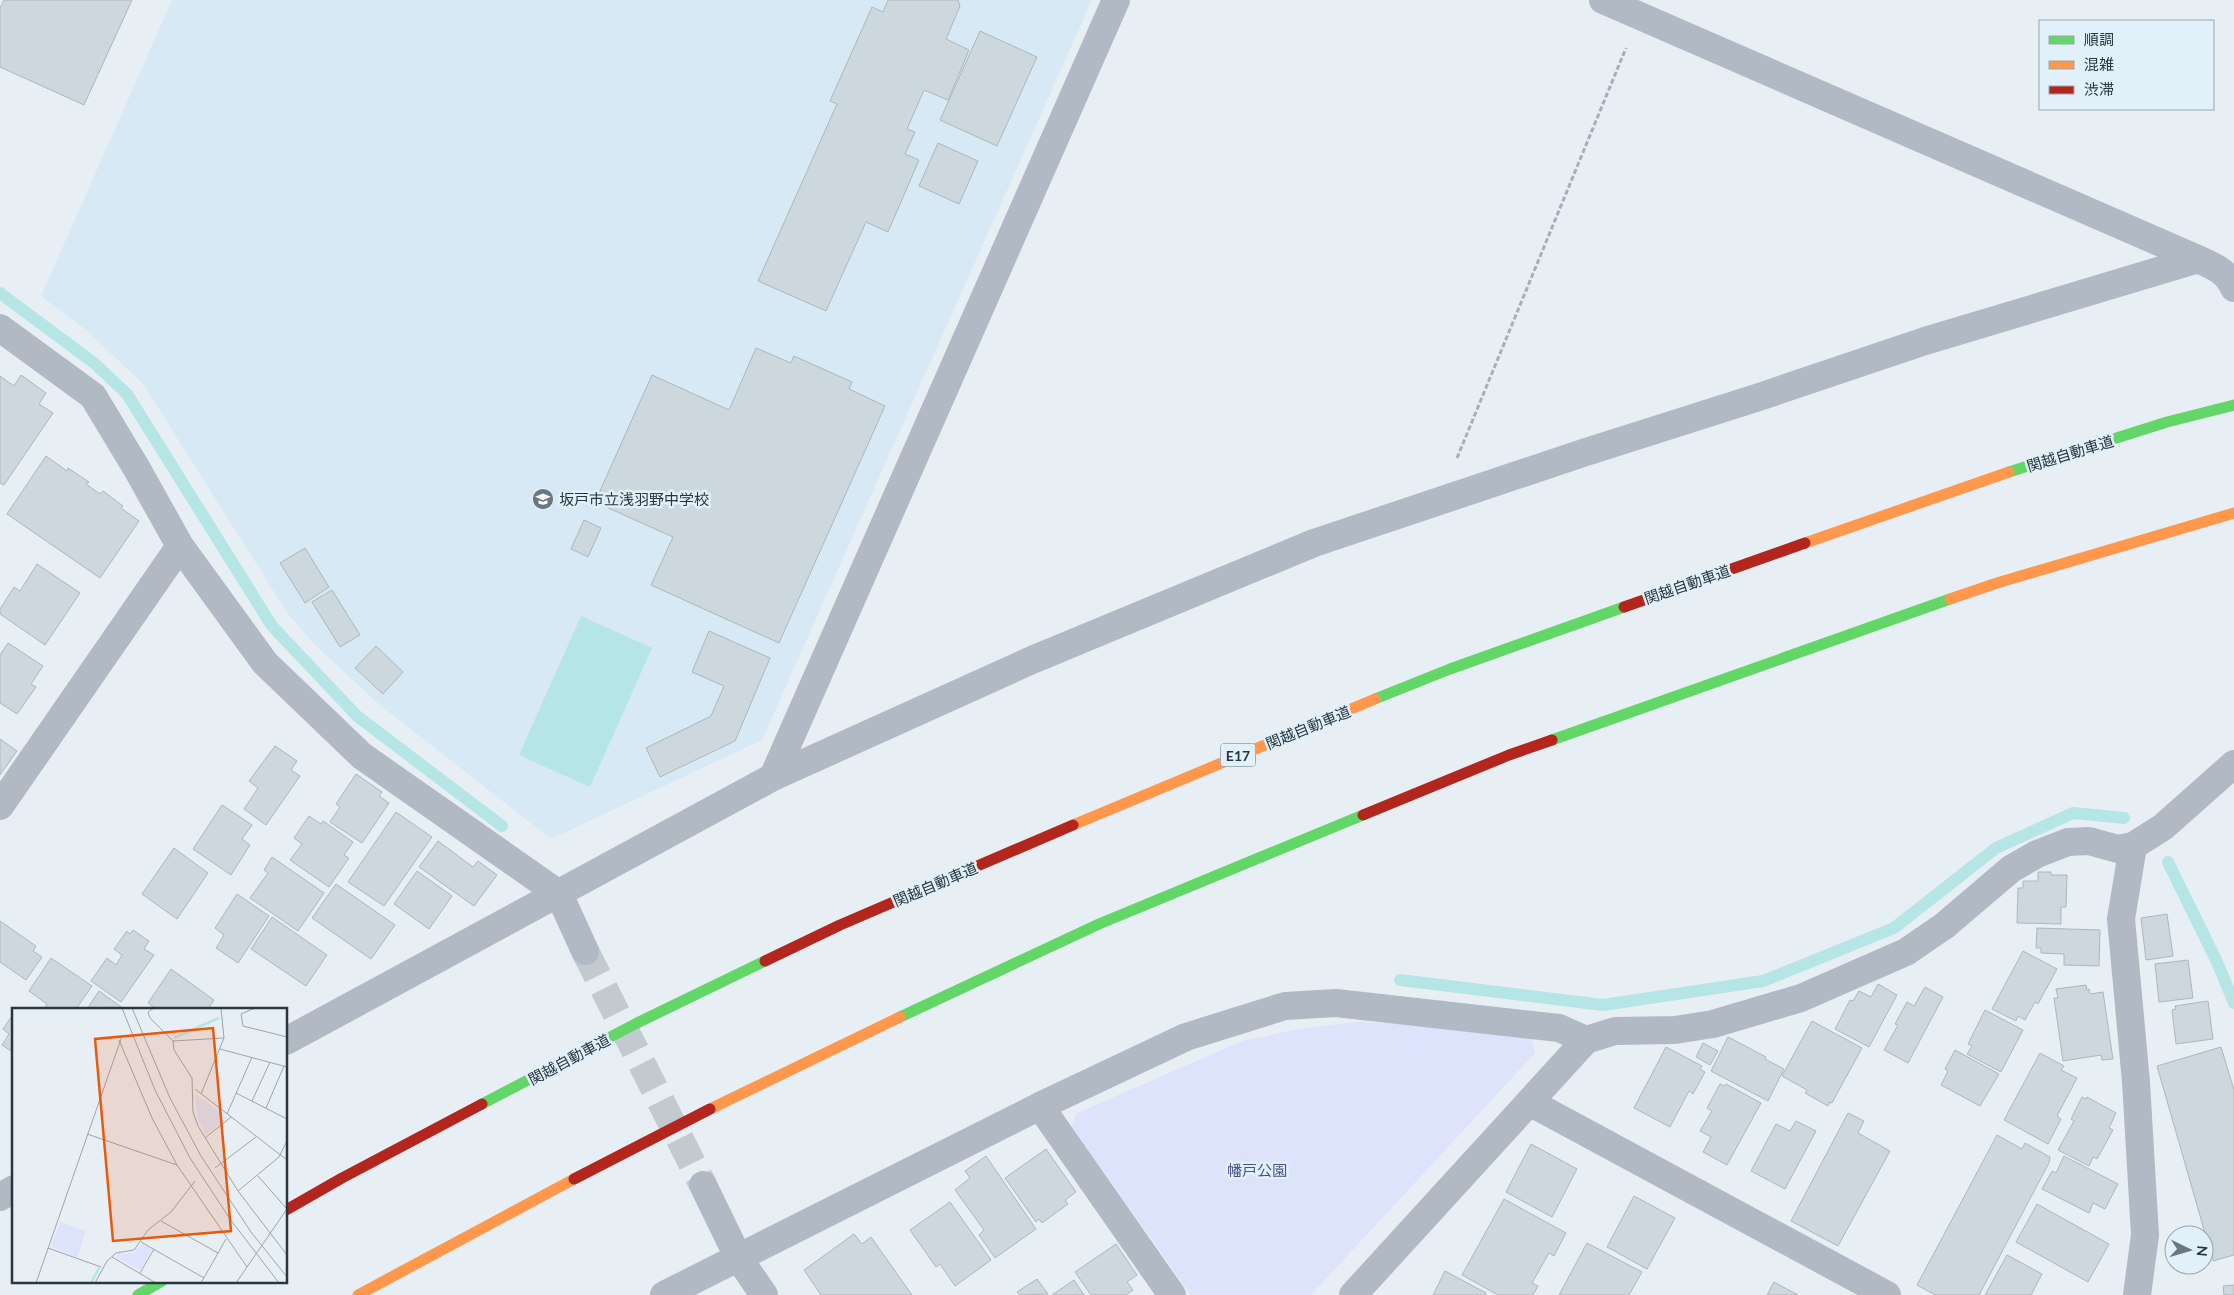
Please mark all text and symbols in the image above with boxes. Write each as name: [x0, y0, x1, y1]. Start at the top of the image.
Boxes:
legend: [2039, 20, 2214, 110]
text: 順調: [2084, 30, 2114, 48]
text: 混雑: [2084, 55, 2114, 73]
text: 渋滞: [2084, 80, 2114, 98]
street label: 関越自動車道: [2024, 431, 2116, 475]
school or university icon: 坂戸市立浅羽野中学校: [531, 487, 555, 511]
place label: 坂戸市立浅羽野中学校: [559, 490, 709, 508]
street label: 関越自動車道: [1642, 561, 1732, 607]
street label: 関越自動車道: [1263, 702, 1353, 752]
road number: E17: [1220, 744, 1256, 766]
street label: 関越自動車道: [890, 858, 980, 910]
inset map: [12, 1008, 288, 1282]
street label: 関越自動車道: [525, 1030, 613, 1088]
park label: 幡戸公園: [1227, 1161, 1287, 1179]
north arrow: [2164, 1225, 2214, 1275]
text: N: [2194, 1245, 2211, 1257]

